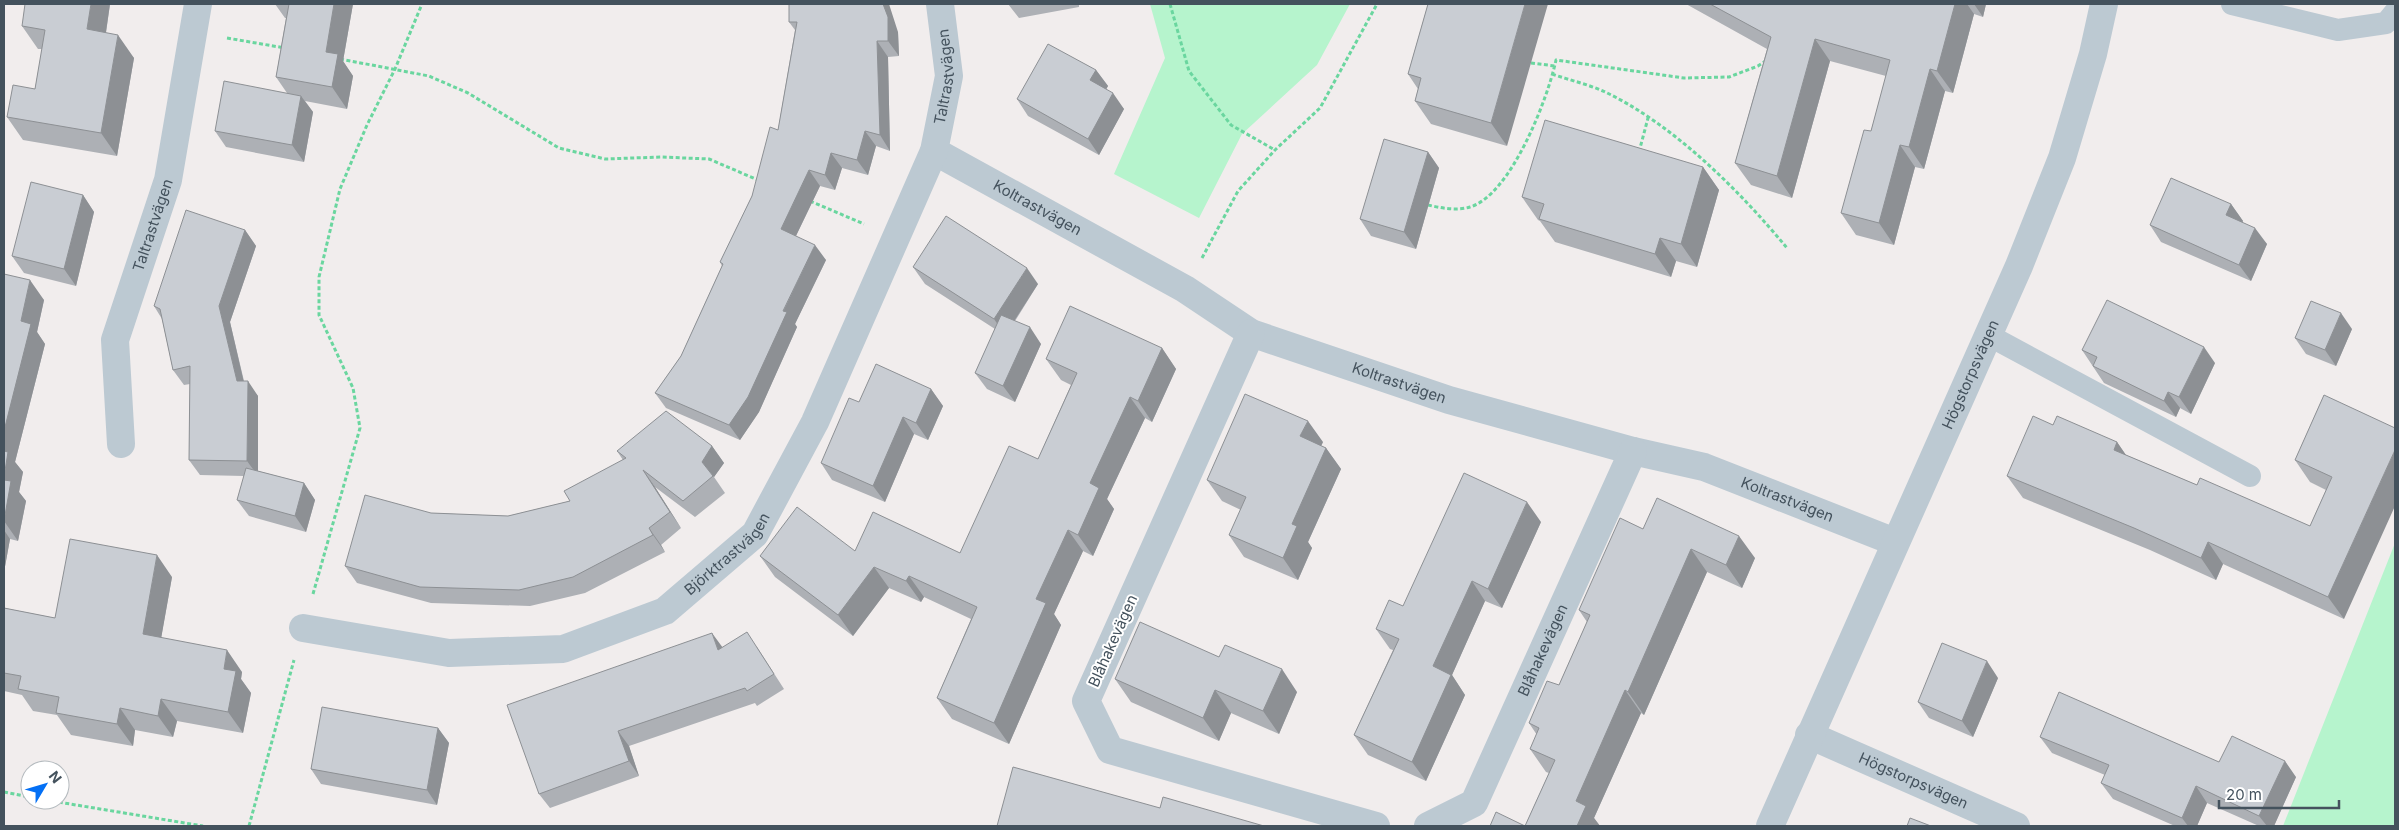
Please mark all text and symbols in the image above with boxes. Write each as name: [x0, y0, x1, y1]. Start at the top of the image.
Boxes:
street label: Taltrastvägen: [930, 28, 958, 126]
street label: Koltrastvägen: [990, 175, 1085, 239]
street label: Taltrastvägen: [128, 176, 177, 274]
street label: Högstorpsvägen: [1938, 317, 2003, 432]
street label: Koltrastvägen: [1350, 358, 1449, 407]
street label: Koltrastvägen: [1738, 472, 1837, 526]
street label: Björktrastvägen: [680, 509, 774, 599]
street label: Blåhakevägen: [1084, 592, 1141, 690]
street label: Blåhakevägen: [1513, 601, 1572, 699]
street label: Högstorpsvägen: [1856, 748, 1971, 813]
north arrow: [20, 760, 70, 810]
text: N: [46, 767, 66, 786]
scale bar: [2219, 778, 2339, 810]
text: 20 m: [2226, 785, 2262, 804]

